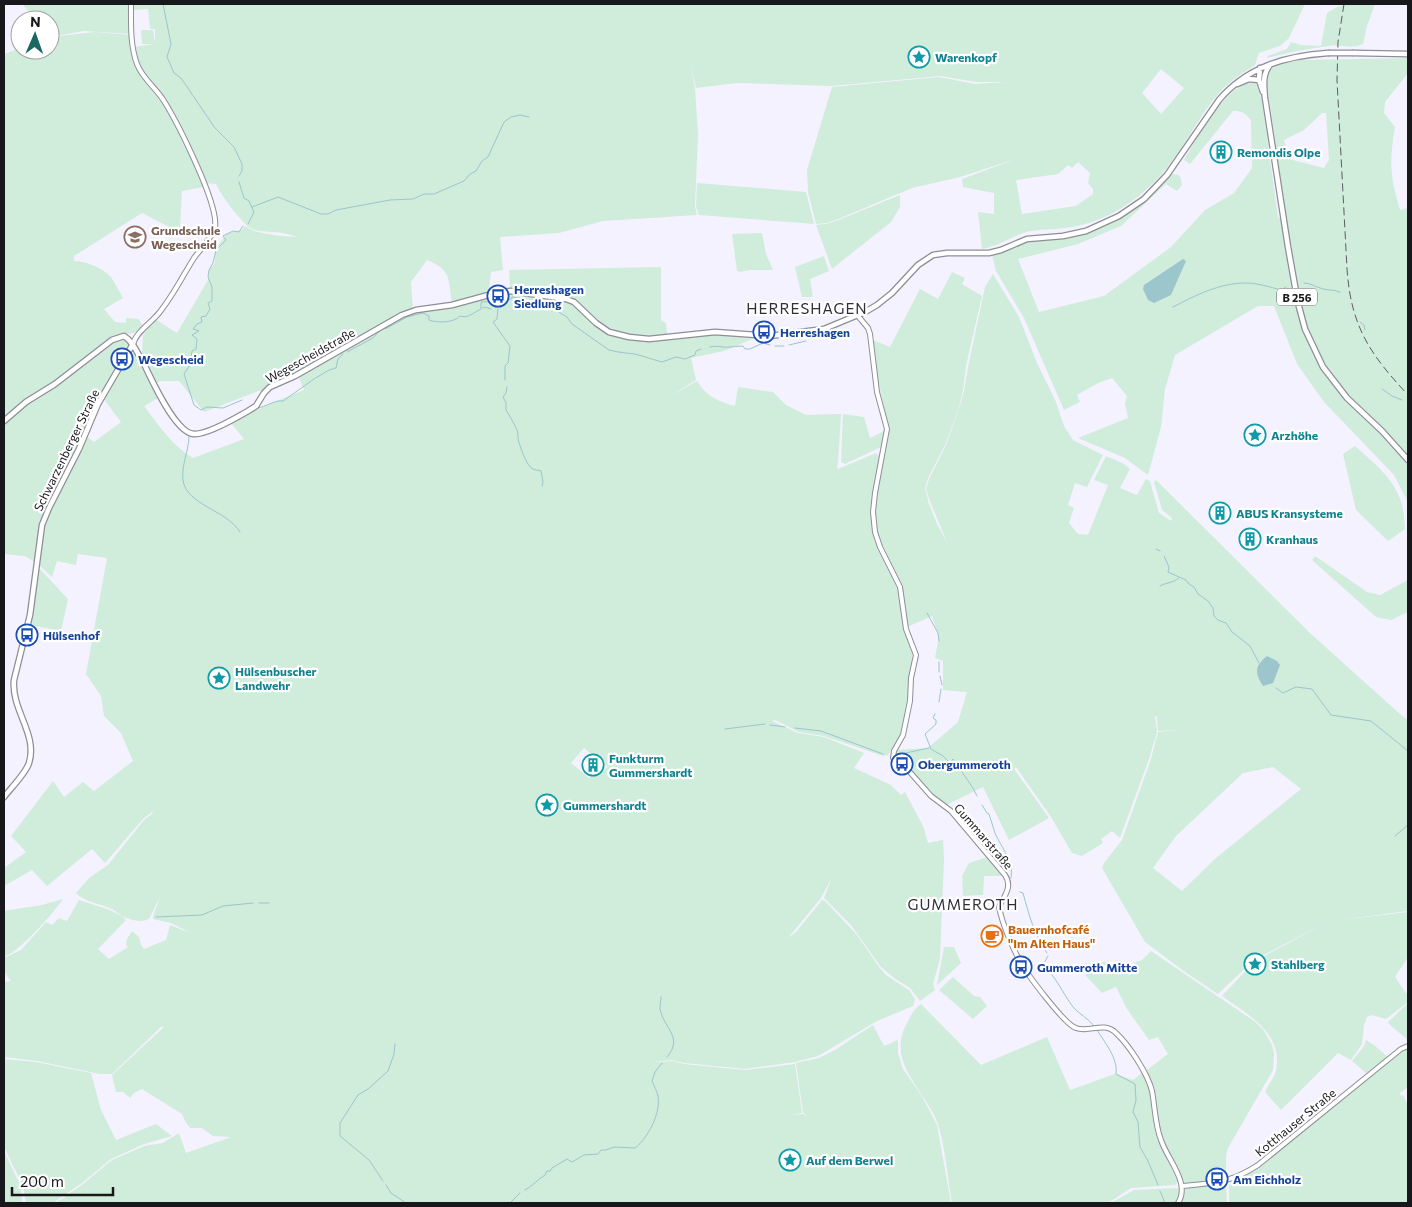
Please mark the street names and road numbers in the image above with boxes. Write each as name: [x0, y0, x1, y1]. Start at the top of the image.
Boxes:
road number: B 256: [1277, 288, 1317, 306]
street label: Wegescheidstraße: [263, 325, 357, 385]
street label: Schwarzenberger Straße: [30, 387, 102, 513]
street label: Gummarstraße: [952, 800, 1016, 872]
street label: Kotthauser Straße: [1252, 1085, 1338, 1159]

